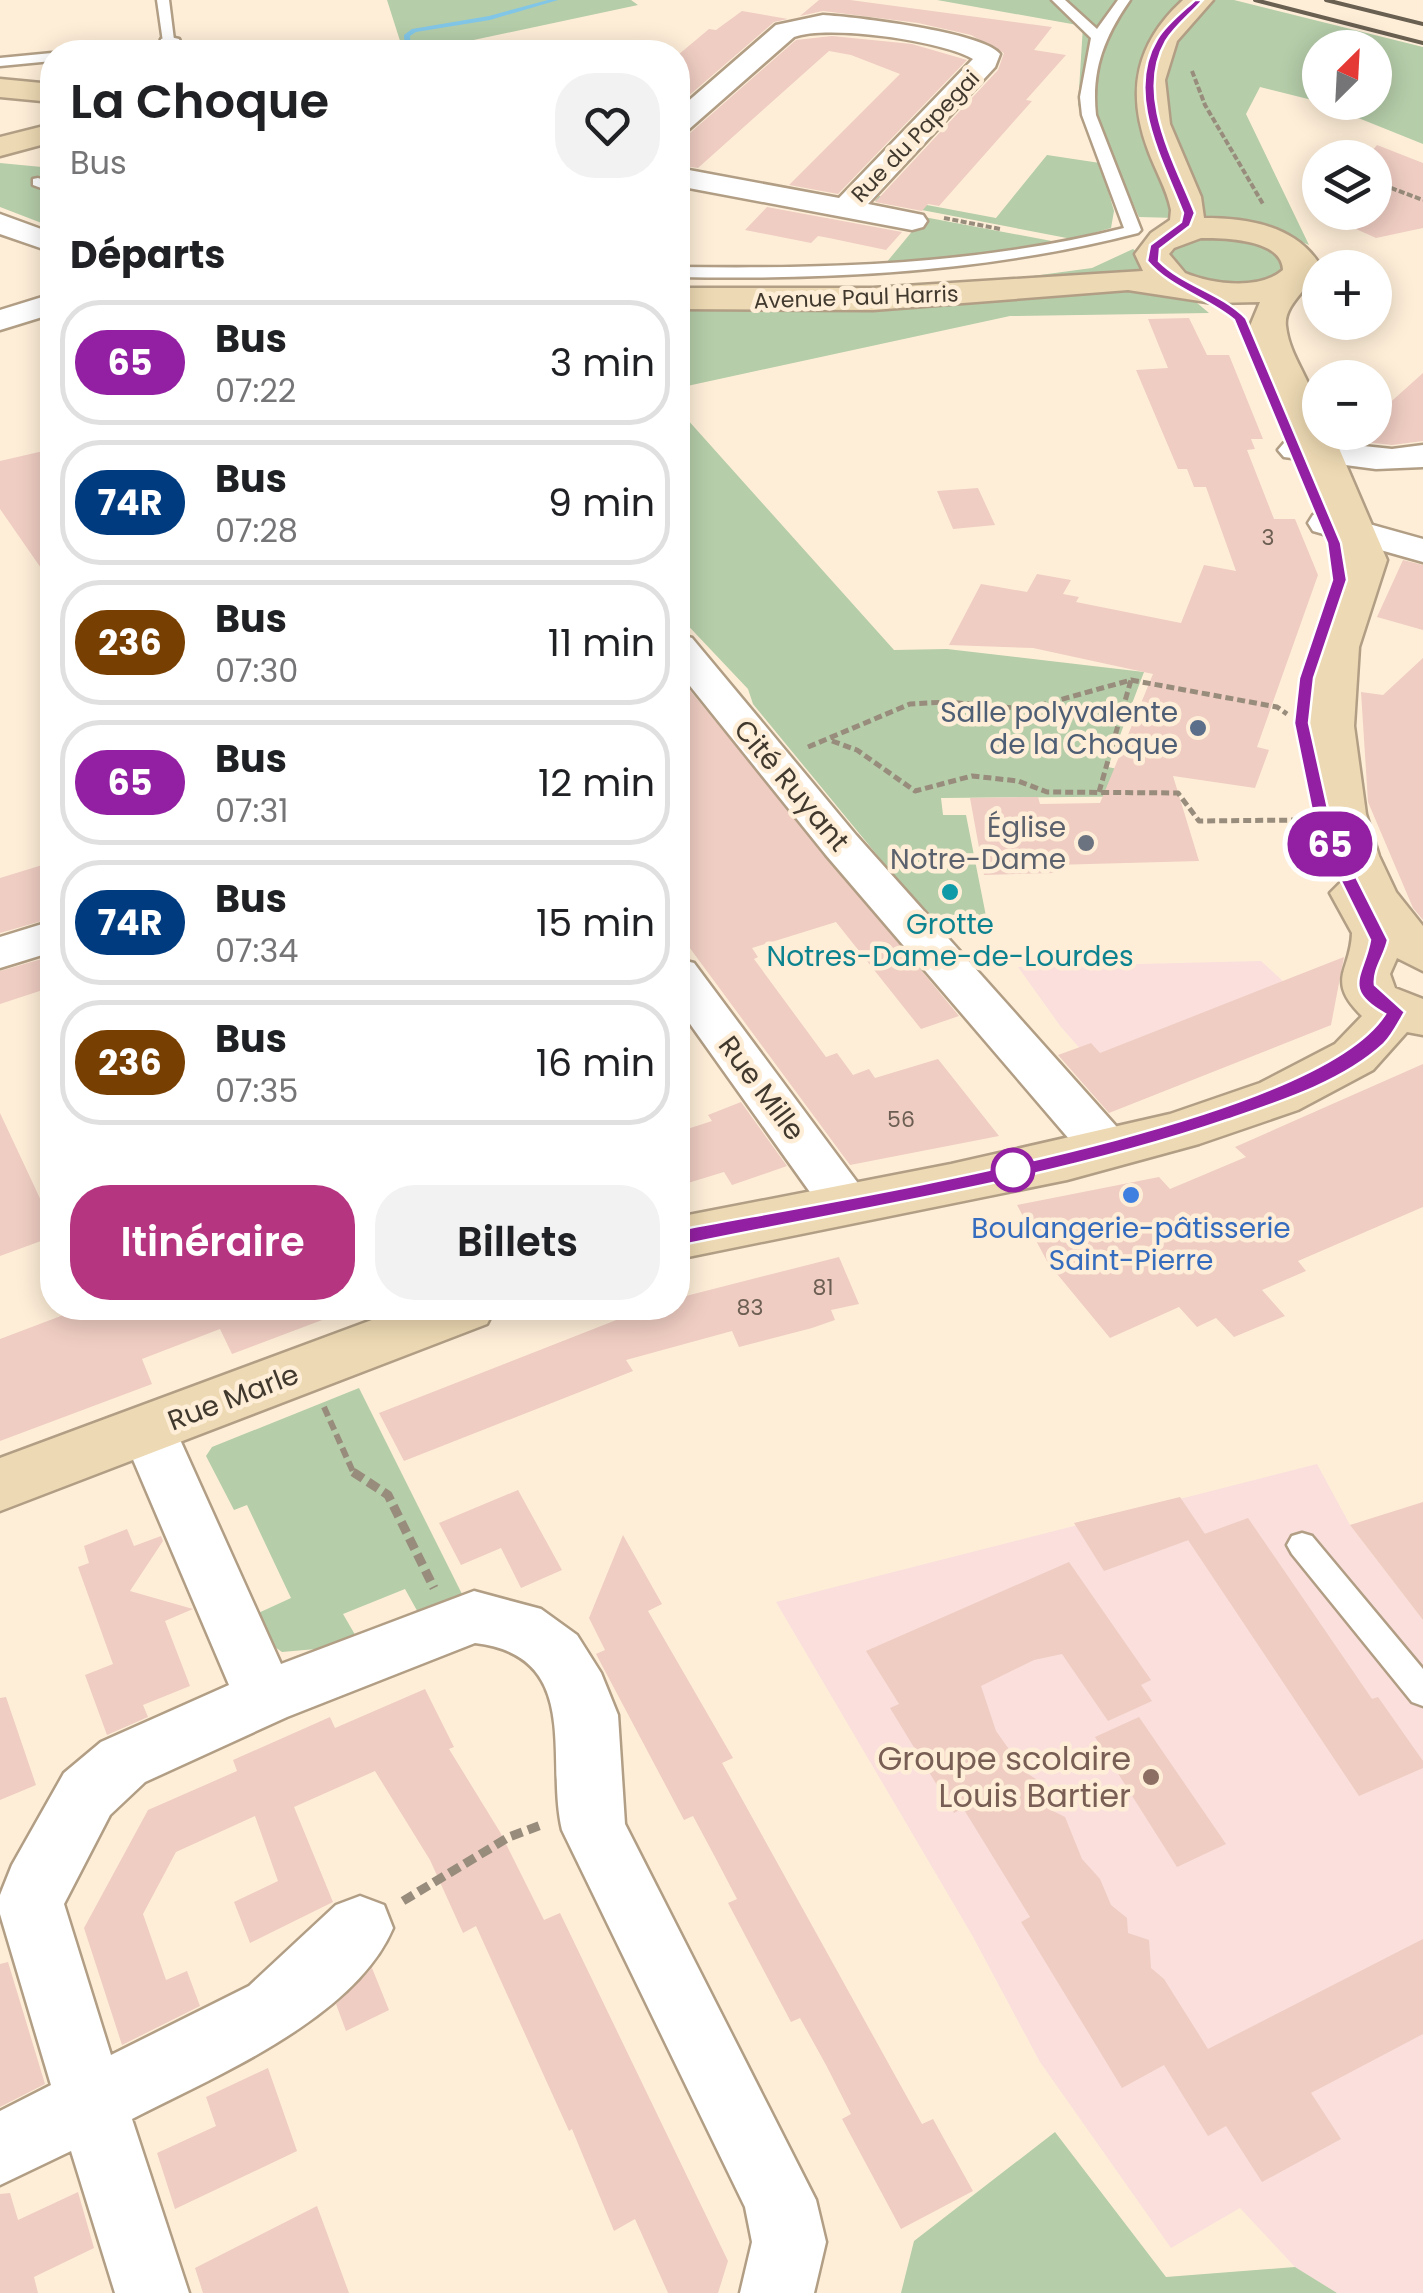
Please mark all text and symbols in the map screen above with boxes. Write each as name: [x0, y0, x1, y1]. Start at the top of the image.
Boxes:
north arrow: [1302, 30, 1392, 120]
map controls: [1302, 30, 1392, 450]
street label: Rue du Papegai: [844, 63, 987, 209]
text: La Choque: [70, 68, 329, 135]
button: heart: [555, 73, 660, 178]
text: Bus: [70, 140, 127, 185]
button: layers: [1302, 140, 1392, 230]
text: Départs: [70, 228, 226, 281]
button: +: [1302, 250, 1392, 340]
street label: Avenue Paul Harris: [753, 278, 959, 317]
text: Bus: [215, 312, 287, 365]
text: 3 min: [550, 336, 655, 389]
text: 65: [107, 338, 153, 387]
button: −: [1302, 360, 1392, 450]
text: 07:22: [215, 368, 296, 413]
text: Bus: [215, 452, 287, 505]
text: 9 min: [548, 476, 655, 529]
text: 74R: [97, 478, 163, 527]
text: 07:28: [215, 508, 298, 553]
house number: 3: [1262, 522, 1274, 553]
text: Bus: [215, 592, 287, 645]
text: 11 min: [548, 616, 655, 669]
text: 236: [98, 618, 162, 667]
text: 07:30: [215, 648, 298, 693]
place label: Salle polyvalente de la Choque: [940, 693, 1178, 764]
street label: Cité Ruyant: [725, 711, 858, 860]
marker: Salle polyvalente de la Choque: [1187, 717, 1209, 739]
text: Bus: [215, 732, 287, 785]
text: 12 min: [538, 756, 655, 809]
text: 65: [107, 758, 153, 807]
text: 07:31: [215, 788, 288, 833]
place label: Église Notre-Dame: [890, 808, 1066, 879]
line badge: 65: [1285, 812, 1375, 876]
text: 65: [1307, 820, 1353, 869]
marker: Église Notre-Dame: [1075, 832, 1097, 854]
text: Bus: [215, 872, 287, 925]
marker: Grotte Notres-Dame-de-Lourdes: [939, 881, 961, 903]
text: 15 min: [536, 896, 655, 949]
text: 74R: [97, 898, 163, 947]
place label: Grotte Notres-Dame-de-Lourdes: [767, 905, 1134, 976]
text: 07:34: [215, 928, 298, 973]
text: Bus: [215, 1012, 287, 1065]
street label: Rue Mille: [709, 1028, 814, 1149]
text: 16 min: [536, 1036, 655, 1089]
text: 236: [98, 1038, 162, 1087]
text: 07:35: [215, 1068, 298, 1113]
house number: 56: [887, 1104, 915, 1135]
unlabelled marker: [992, 1149, 1034, 1191]
marker: Boulangerie-pâtisserie Saint-Pierre: [1120, 1184, 1142, 1206]
button: Itinéraire: [70, 1185, 355, 1300]
button: Billets: [375, 1185, 660, 1300]
place label: Boulangerie-pâtisserie Saint-Pierre: [971, 1209, 1291, 1280]
house number: 81: [813, 1272, 833, 1303]
house number: 83: [737, 1292, 763, 1323]
street label: Rue Marle: [162, 1355, 304, 1440]
place label: Groupe scolaire Louis Bartier: [877, 1736, 1131, 1818]
marker: Groupe scolaire Louis Bartier: [1140, 1766, 1162, 1788]

